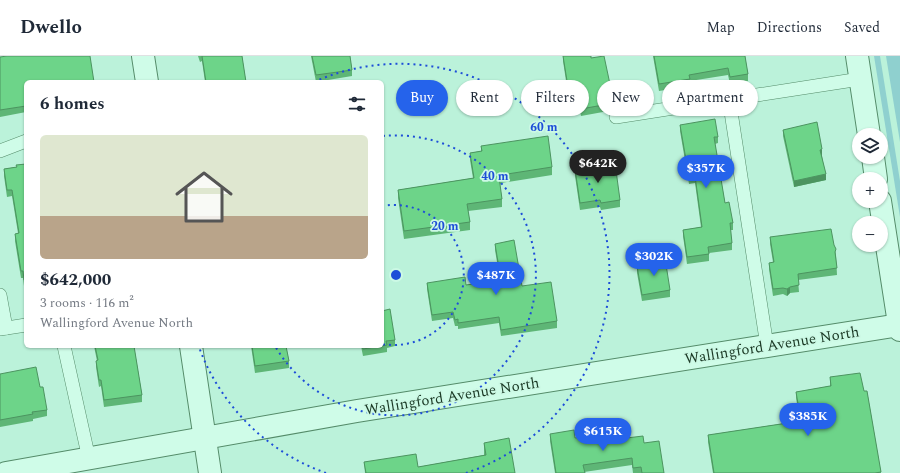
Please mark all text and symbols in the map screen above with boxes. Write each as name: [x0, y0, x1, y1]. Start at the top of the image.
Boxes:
text: Dwello: [20, 13, 82, 42]
text: Map: [707, 17, 735, 38]
text: Directions: [757, 17, 822, 38]
text: Saved: [844, 17, 880, 38]
chip: Buy: [396, 80, 448, 116]
chip: Rent: [456, 80, 513, 116]
chip: Filters: [521, 80, 589, 116]
chip: New: [597, 80, 654, 116]
chip: Apartment: [662, 80, 758, 116]
text: 6 homes: [40, 91, 105, 117]
icon: filters: [346, 93, 368, 115]
text: 60 m: [530, 118, 558, 137]
map controls: [852, 128, 888, 252]
button: layers: [852, 128, 888, 164]
pin: $642K: [570, 150, 626, 184]
text: $642K: [578, 153, 618, 173]
pin: $357K: [678, 155, 734, 189]
text: $357K: [686, 158, 726, 178]
icon: home: [168, 161, 240, 233]
text: 40 m: [481, 167, 509, 186]
button: +: [852, 172, 888, 208]
button: −: [852, 216, 888, 252]
text: 20 m: [431, 217, 459, 236]
pin: $302K: [626, 243, 682, 277]
text: $302K: [634, 246, 674, 266]
pin: $487K: [468, 262, 524, 296]
text: $487K: [476, 265, 516, 285]
text: $642,000: [40, 267, 111, 293]
centre of rings: [389, 268, 403, 282]
text: 3 rooms · 116 m²: [40, 293, 134, 313]
text: Wallingford Avenue North: [40, 313, 193, 333]
street label: Wallingford Avenue North: [683, 320, 861, 371]
street label: Wallingford Avenue North: [363, 371, 541, 422]
pin: $385K: [780, 403, 836, 437]
text: $385K: [788, 406, 828, 426]
pin: $615K: [575, 418, 631, 452]
text: $615K: [583, 421, 623, 441]

